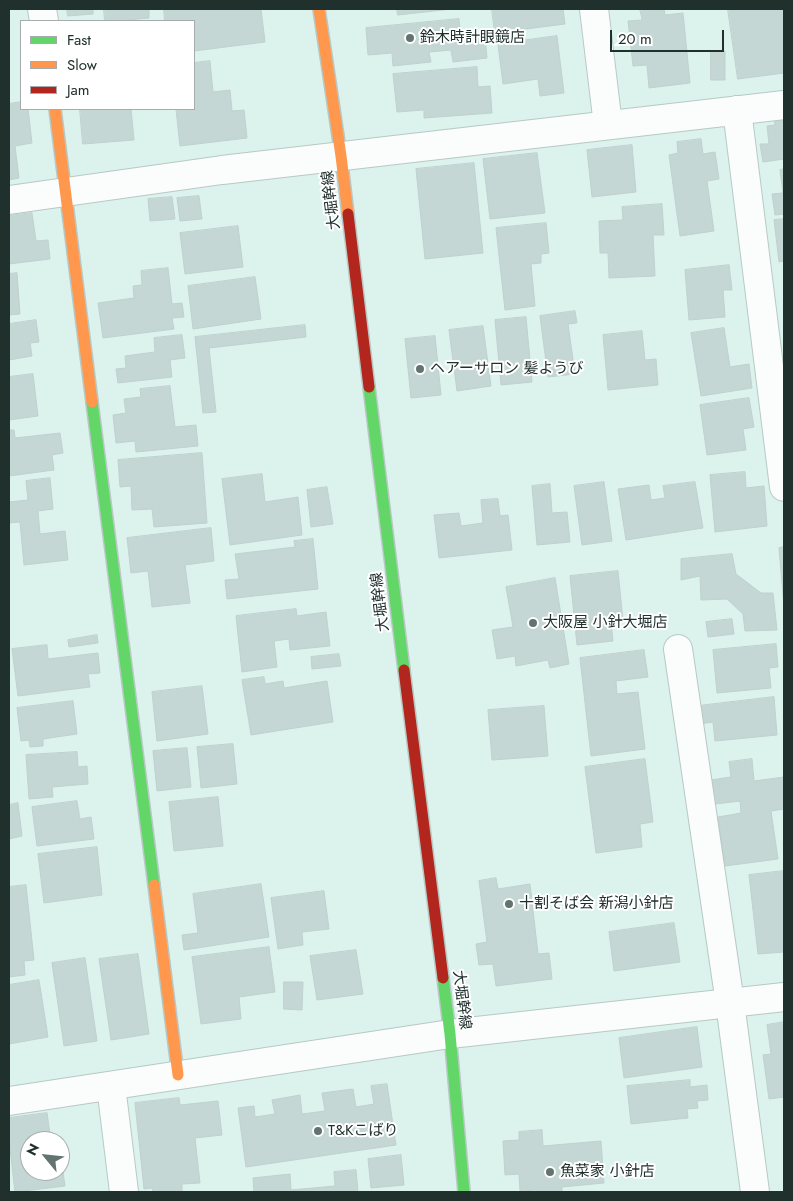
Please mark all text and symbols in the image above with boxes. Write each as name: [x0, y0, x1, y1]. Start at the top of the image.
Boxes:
legend: [20, 20, 195, 110]
scale bar: [613, 20, 727, 52]
text: 20 m: [618, 28, 652, 50]
text: Fast: [67, 29, 91, 51]
place label: 鈴木時計眼鏡店: [420, 29, 525, 47]
marker: 鈴木時計眼鏡店: [404, 32, 416, 44]
text: Slow: [67, 54, 97, 76]
text: Jam: [67, 79, 90, 101]
street label: 大堀幹線: [319, 169, 345, 231]
place label: ヘアーサロン 髪ようび: [430, 360, 584, 378]
marker: ヘアーサロン 髪ようび: [414, 363, 426, 375]
street label: 大堀幹線: [368, 571, 394, 633]
place label: 大阪屋 小針大堀店: [543, 614, 667, 632]
marker: 大阪屋 小針大堀店: [527, 617, 539, 629]
place label: 十割そば会 新潟小針店: [519, 895, 673, 913]
marker: 十割そば会 新潟小針店: [503, 898, 515, 910]
street label: 大堀幹線: [448, 969, 474, 1031]
place label: T&Kこばり: [328, 1122, 399, 1140]
marker: T&Kこばり: [312, 1125, 324, 1137]
north arrow: [20, 1131, 70, 1181]
text: N: [21, 1140, 44, 1159]
place label: 魚菜家 小針店: [560, 1163, 654, 1181]
marker: 魚菜家 小針店: [544, 1166, 556, 1178]

